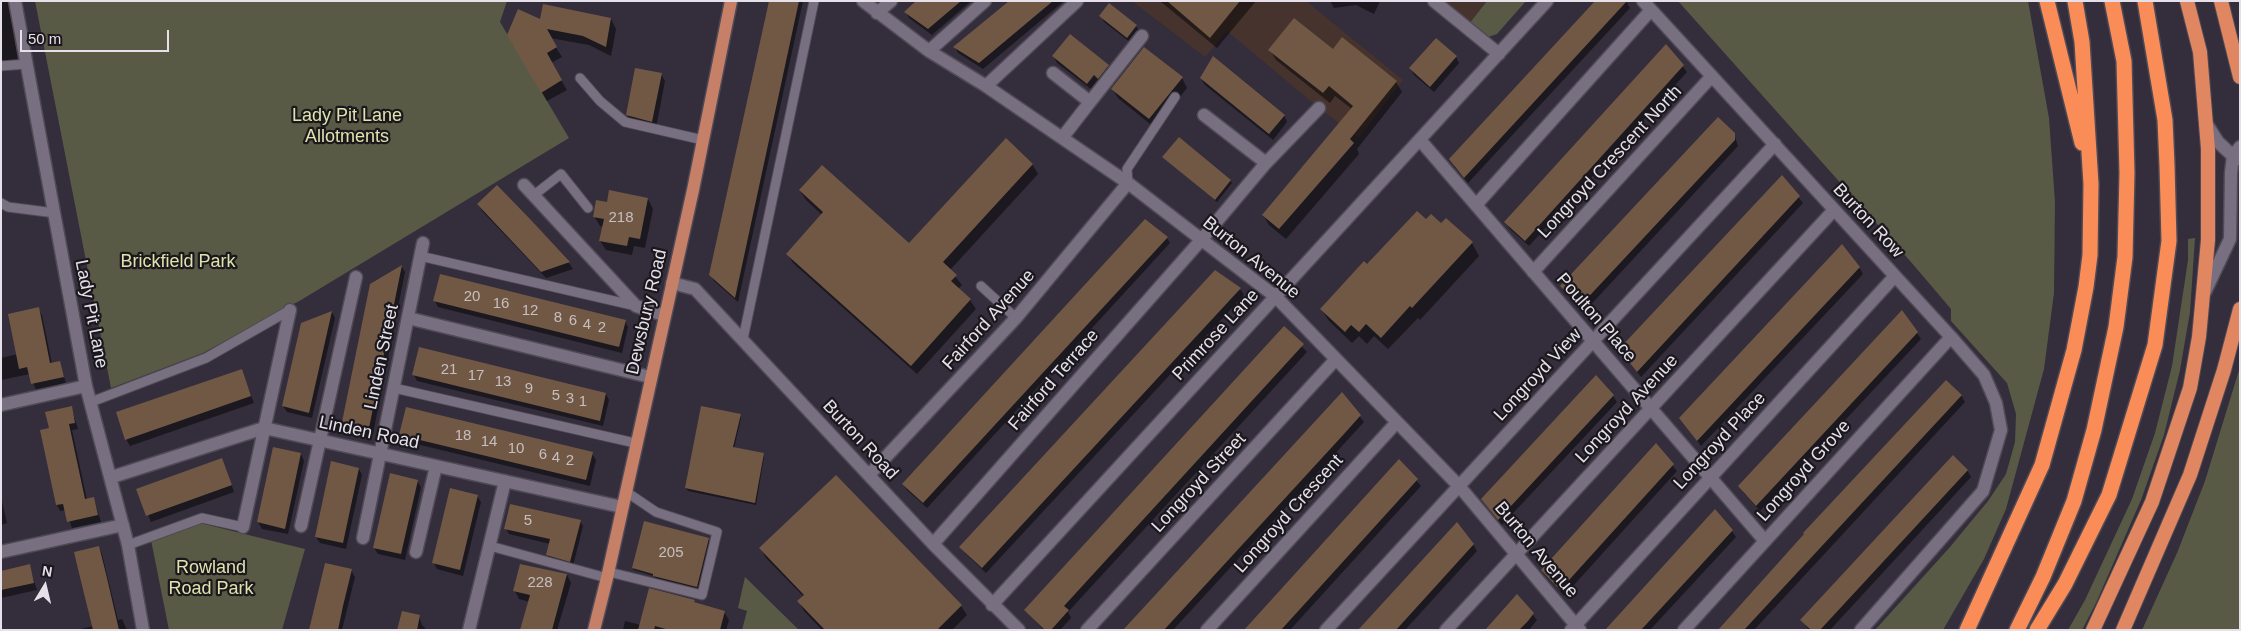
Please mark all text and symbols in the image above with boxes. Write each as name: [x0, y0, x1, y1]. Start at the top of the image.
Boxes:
scale bar: [22, 20, 171, 52]
text: 50 m: [28, 30, 61, 47]
street label: Longroyd Crescent North: [1534, 81, 1686, 243]
park label: Lady Pit Lane Allotments: [292, 105, 402, 148]
street label: Burton Row: [1828, 179, 1908, 263]
house number: 218: [608, 209, 634, 227]
street label: Burton Avenue: [1198, 212, 1304, 304]
street label: Dewsbury Road: [622, 247, 672, 377]
park label: Brickfield Park: [120, 251, 236, 273]
street label: Lady Pit Lane: [70, 258, 112, 370]
street label: Fairford Avenue: [938, 265, 1040, 375]
street label: Poulton Place: [1551, 269, 1641, 367]
street label: Primrose Lane: [1168, 285, 1264, 385]
house number: 20: [464, 288, 480, 306]
house number: 16: [493, 295, 509, 313]
street label: Linden Street: [360, 302, 404, 412]
house number: 12: [522, 302, 538, 320]
house number: 8: [554, 309, 562, 327]
house number: 6: [569, 312, 577, 330]
house number: 4: [583, 316, 591, 334]
house number: 2: [598, 319, 606, 337]
street label: Longroyd View: [1490, 324, 1586, 426]
street label: Fairford Terrace: [1004, 325, 1104, 435]
street label: Longroyd Avenue: [1571, 350, 1683, 468]
house number: 21: [441, 361, 457, 379]
house number: 17: [468, 367, 484, 385]
house number: 13: [495, 373, 511, 391]
house number: 9: [525, 380, 533, 398]
house number: 5: [552, 387, 560, 405]
street label: Longroyd Place: [1669, 388, 1771, 494]
house number: 3: [566, 390, 574, 408]
house number: 1: [579, 393, 587, 411]
street label: Burton Road: [818, 396, 902, 484]
street label: Linden Road: [317, 412, 421, 454]
street label: Longroyd Grove: [1753, 416, 1855, 526]
house number: 18: [455, 427, 471, 445]
street label: Longroyd Street: [1147, 429, 1251, 537]
house number: 14: [481, 433, 497, 451]
house number: 10: [508, 440, 524, 458]
house number: 6: [539, 446, 547, 464]
house number: 4: [552, 449, 560, 467]
street label: Longroyd Crescent: [1230, 450, 1348, 578]
house number: 2: [566, 452, 574, 470]
street label: Burton Avenue: [1490, 498, 1582, 602]
house number: 5: [524, 512, 532, 530]
house number: 205: [658, 544, 684, 562]
park label: Rowland Road Park: [168, 557, 254, 600]
north arrow: [20, 561, 70, 611]
text: N: [41, 562, 54, 580]
house number: 228: [527, 574, 553, 592]

